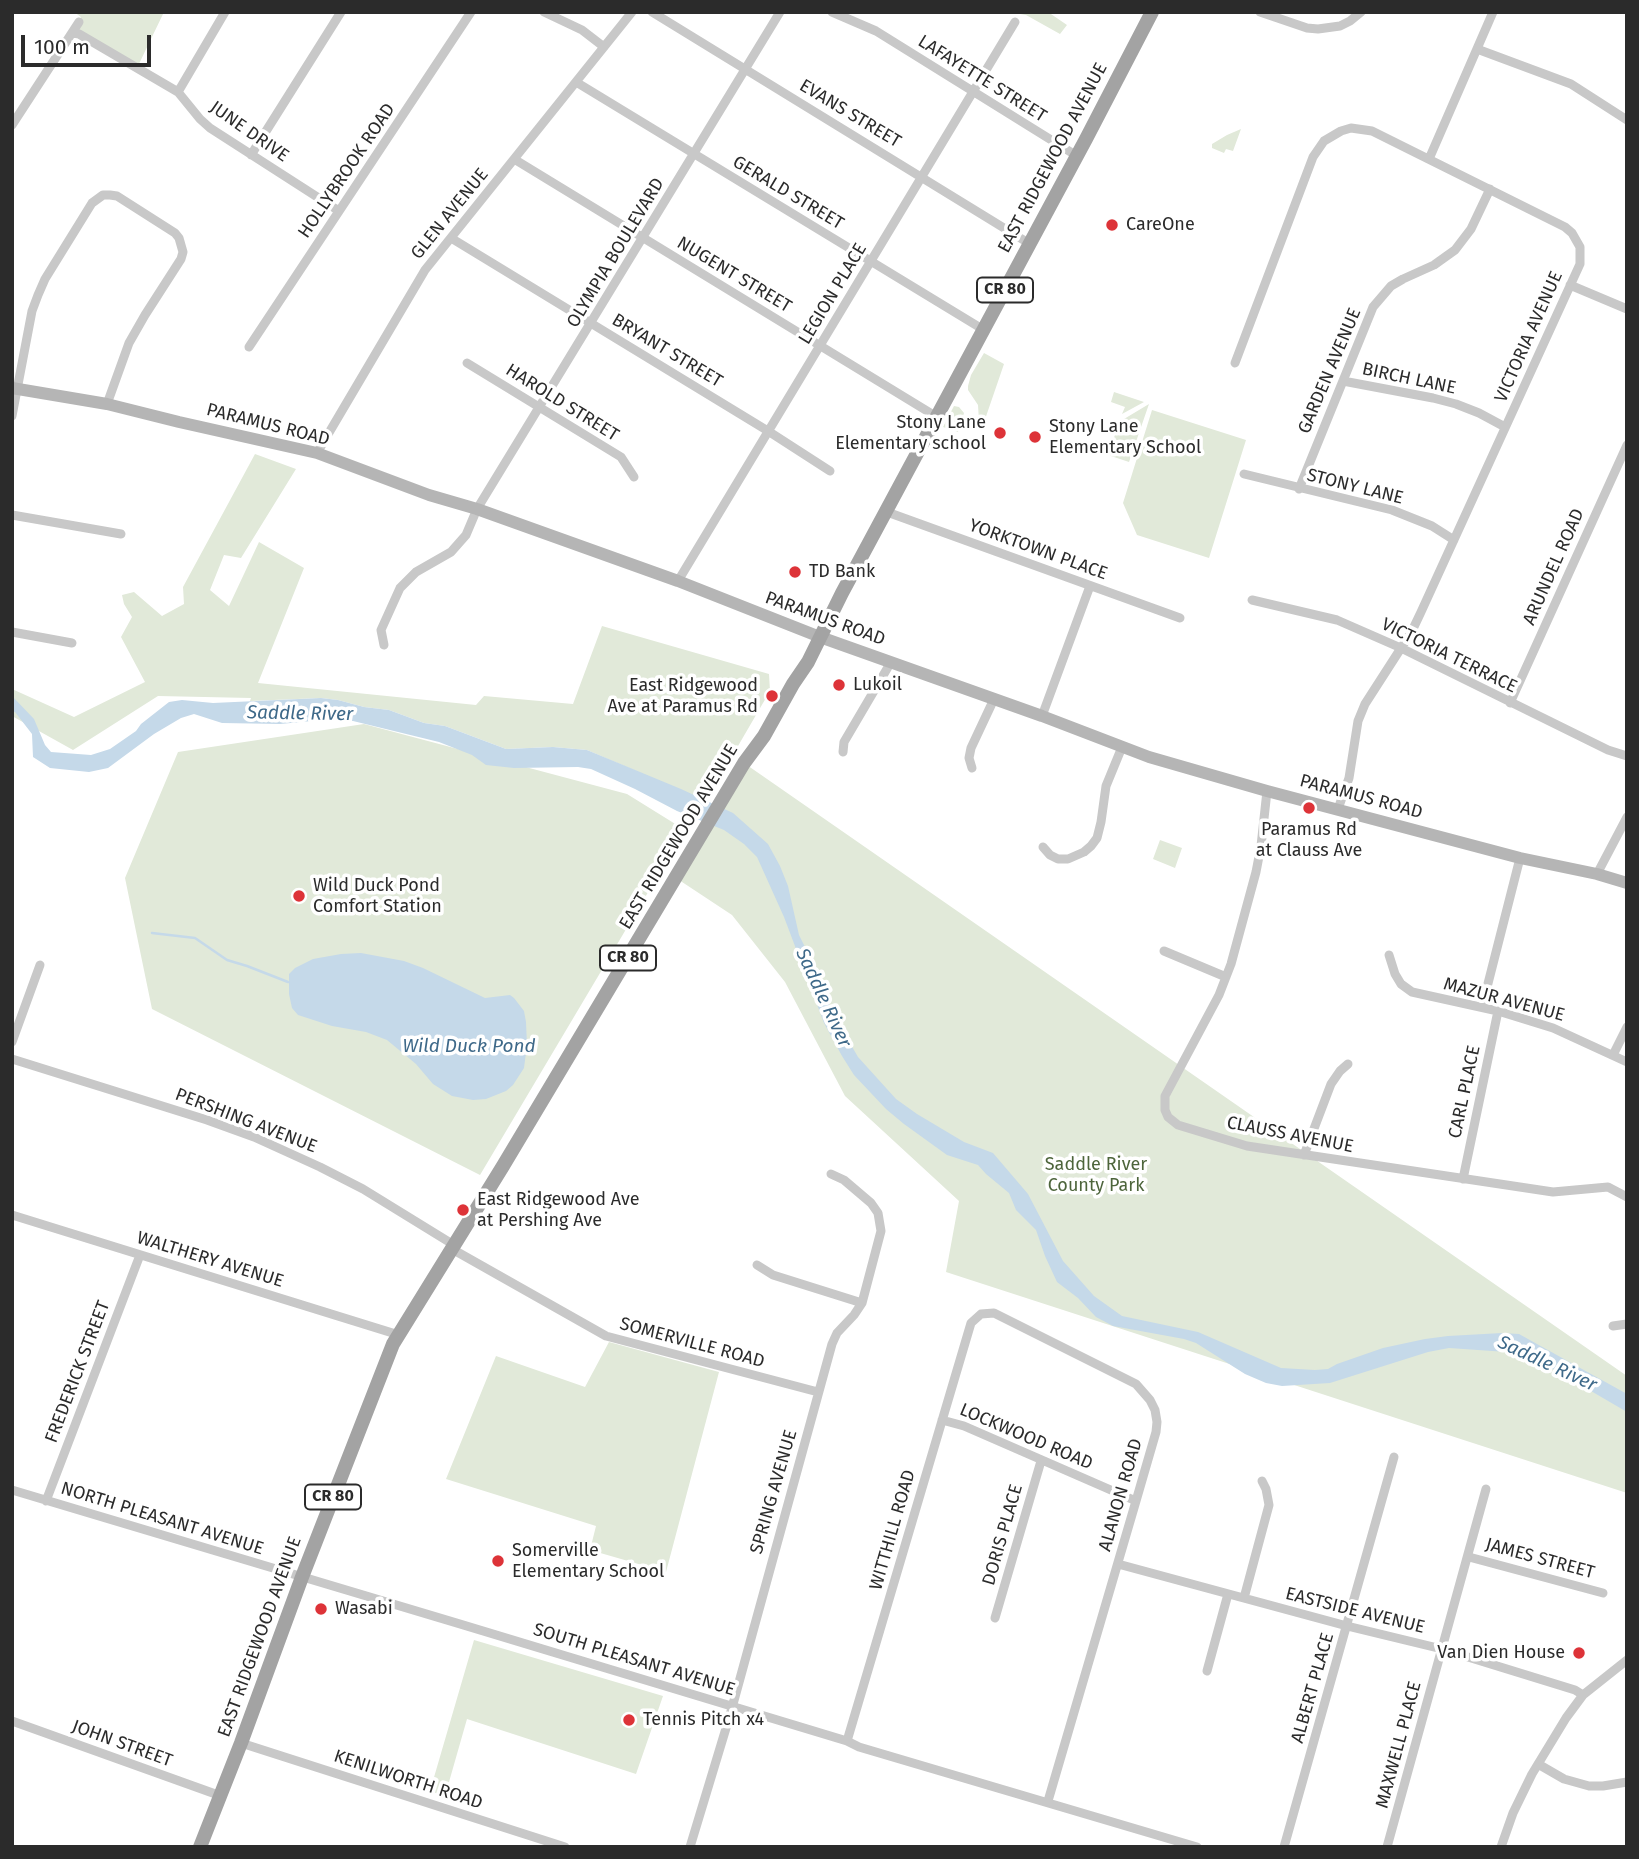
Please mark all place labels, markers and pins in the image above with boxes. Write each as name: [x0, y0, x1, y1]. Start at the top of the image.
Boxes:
place label: CareOne: [1126, 214, 1195, 236]
marker: CareOne: [1104, 217, 1120, 233]
place label: Stony Lane Elementary school: [835, 412, 986, 454]
place label: Stony Lane Elementary School: [1049, 416, 1201, 458]
marker: Stony Lane Elementary school: [992, 425, 1008, 441]
marker: Stony Lane Elementary School: [1027, 429, 1043, 445]
place label: TD Bank: [809, 561, 875, 583]
marker: TD Bank: [787, 564, 803, 580]
place label: Lukoil: [853, 674, 902, 696]
place label: East Ridgewood Ave at Paramus Rd: [607, 675, 758, 718]
marker: Lukoil: [831, 677, 847, 693]
marker: East Ridgewood Ave at Paramus Rd: [764, 688, 780, 704]
marker: Paramus Rd at Clauss Ave: [1301, 800, 1317, 816]
place label: Paramus Rd at Clauss Ave: [1256, 819, 1362, 862]
place label: Wild Duck Pond Comfort Station: [313, 875, 442, 917]
marker: Wild Duck Pond Comfort Station: [291, 888, 307, 904]
place label: East Ridgewood Ave at Pershing Ave: [477, 1189, 640, 1232]
marker: East Ridgewood Ave at Pershing Ave: [455, 1202, 471, 1218]
place label: Somerville Elementary School: [512, 1540, 664, 1582]
marker: Somerville Elementary School: [490, 1553, 506, 1569]
place label: Wasabi: [335, 1598, 393, 1620]
marker: Wasabi: [313, 1601, 329, 1617]
place label: Van Dien House: [1437, 1642, 1565, 1664]
marker: Van Dien House: [1571, 1645, 1587, 1661]
place label: Tennis Pitch x4: [643, 1709, 764, 1731]
marker: Tennis Pitch x4: [621, 1712, 637, 1728]

